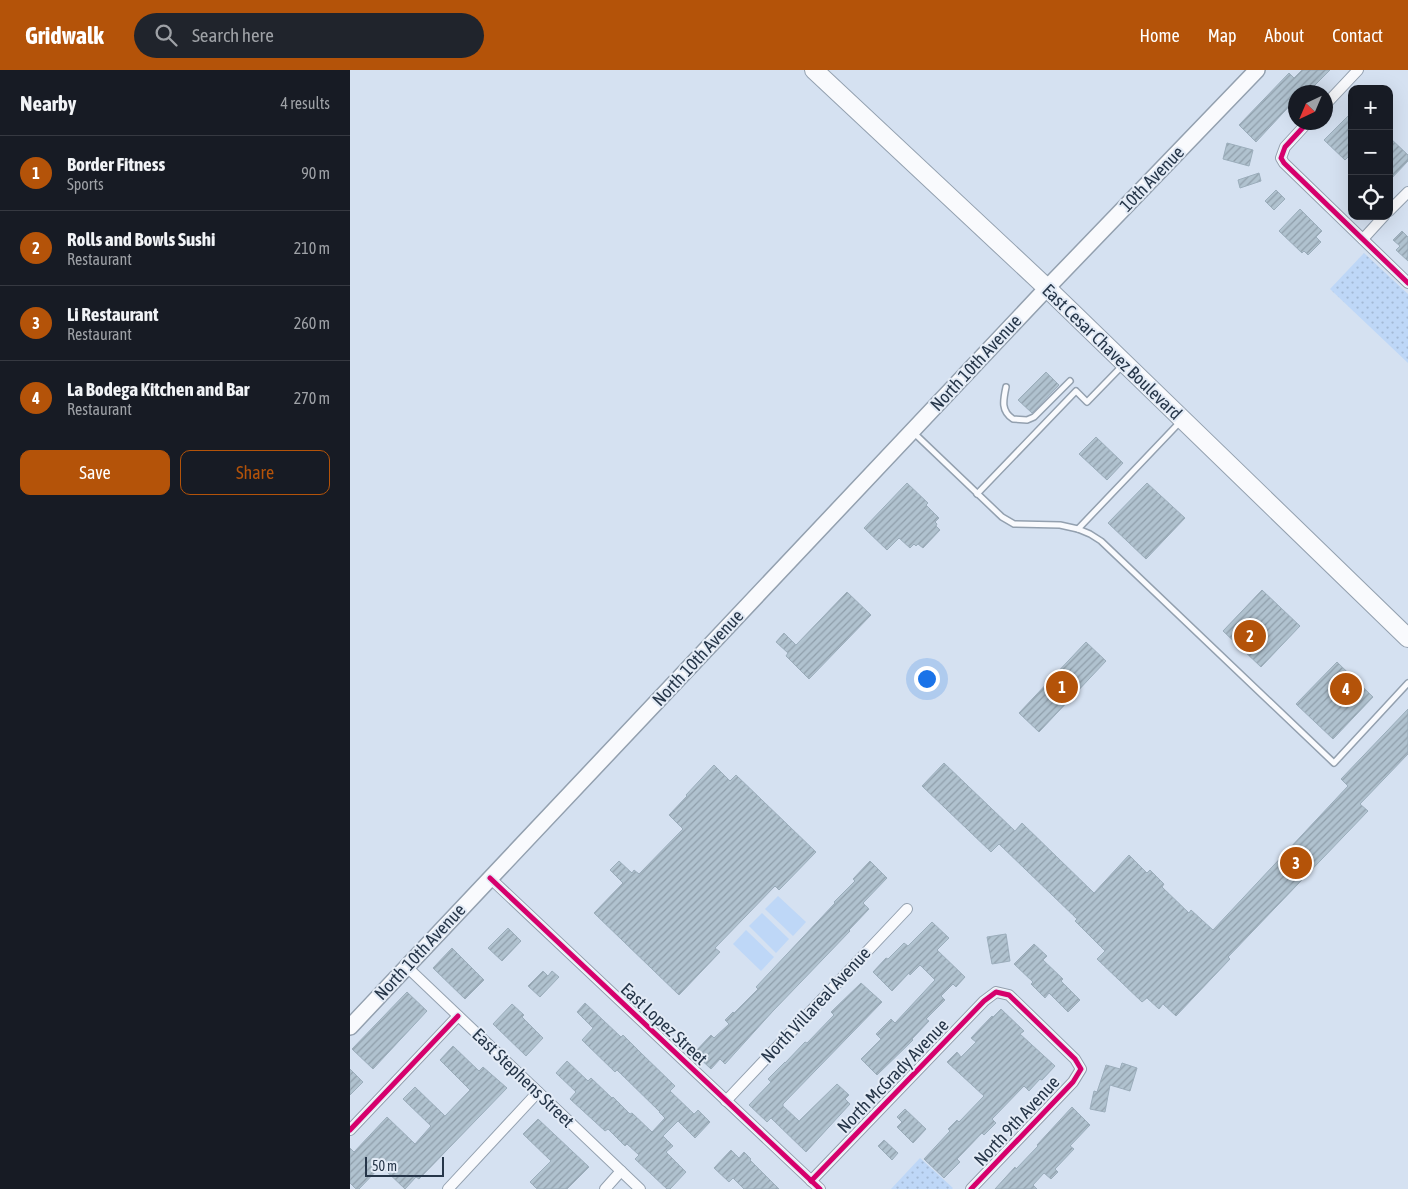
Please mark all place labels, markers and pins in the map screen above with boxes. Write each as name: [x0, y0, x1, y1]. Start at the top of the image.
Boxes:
pin: 2: [1234, 617, 1266, 655]
pin: 1: [1046, 668, 1078, 706]
pin: 4: [1330, 670, 1362, 708]
pin: 3: [1280, 844, 1312, 882]

